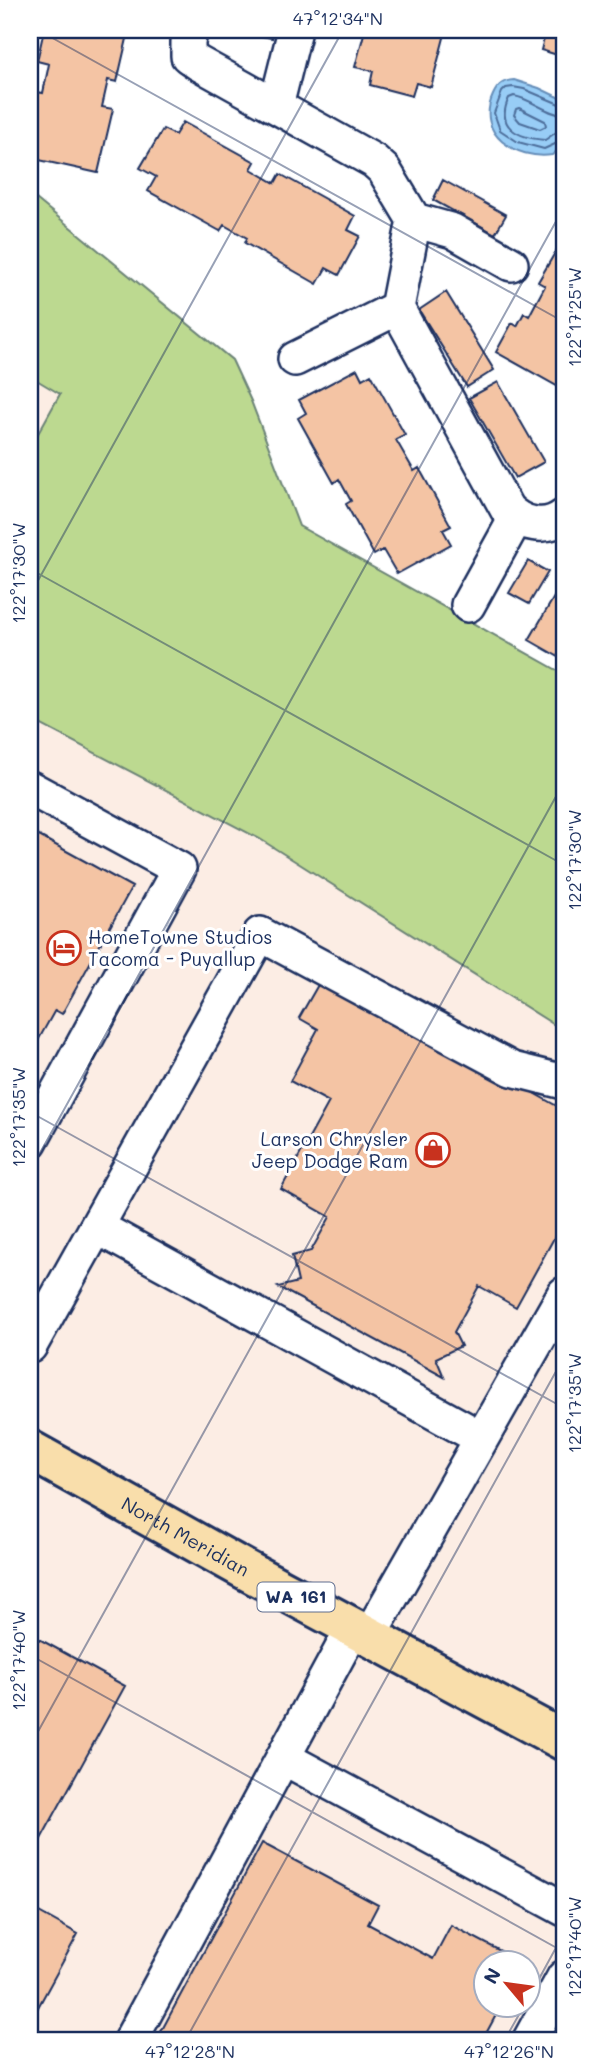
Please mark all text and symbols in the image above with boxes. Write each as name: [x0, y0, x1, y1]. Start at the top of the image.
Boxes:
text: 47°12'34"N: [293, 6, 383, 30]
text: 122°17'25"W: [562, 267, 586, 367]
text: 122°17'30"W: [6, 523, 30, 623]
text: 122°17'30"W: [562, 810, 586, 910]
place label: HomeTowne Studios Tacoma - Puyallup: [88, 924, 273, 971]
hotel icon: HomeTowne Studios Tacoma - Puyallup: [45, 929, 83, 967]
text: 122°17'35"W: [6, 1067, 30, 1167]
place label: Larson Chrysler Jeep Dodge Ram: [252, 1126, 408, 1173]
shop icon: Larson Chrysler Jeep Dodge Ram: [414, 1131, 452, 1169]
text: 122°17'35"W: [562, 1353, 586, 1453]
street label: North Meridian: [117, 1491, 254, 1582]
road number: WA 161: [258, 1582, 334, 1612]
text: 122°17'40"W: [6, 1610, 30, 1710]
text: 122°17'40"W: [562, 1897, 586, 1997]
north arrow: [472, 1948, 542, 2018]
text: N: [477, 1963, 506, 1988]
text: 47°12'28"N: [145, 2039, 235, 2063]
text: 47°12'26"N: [464, 2039, 554, 2063]

